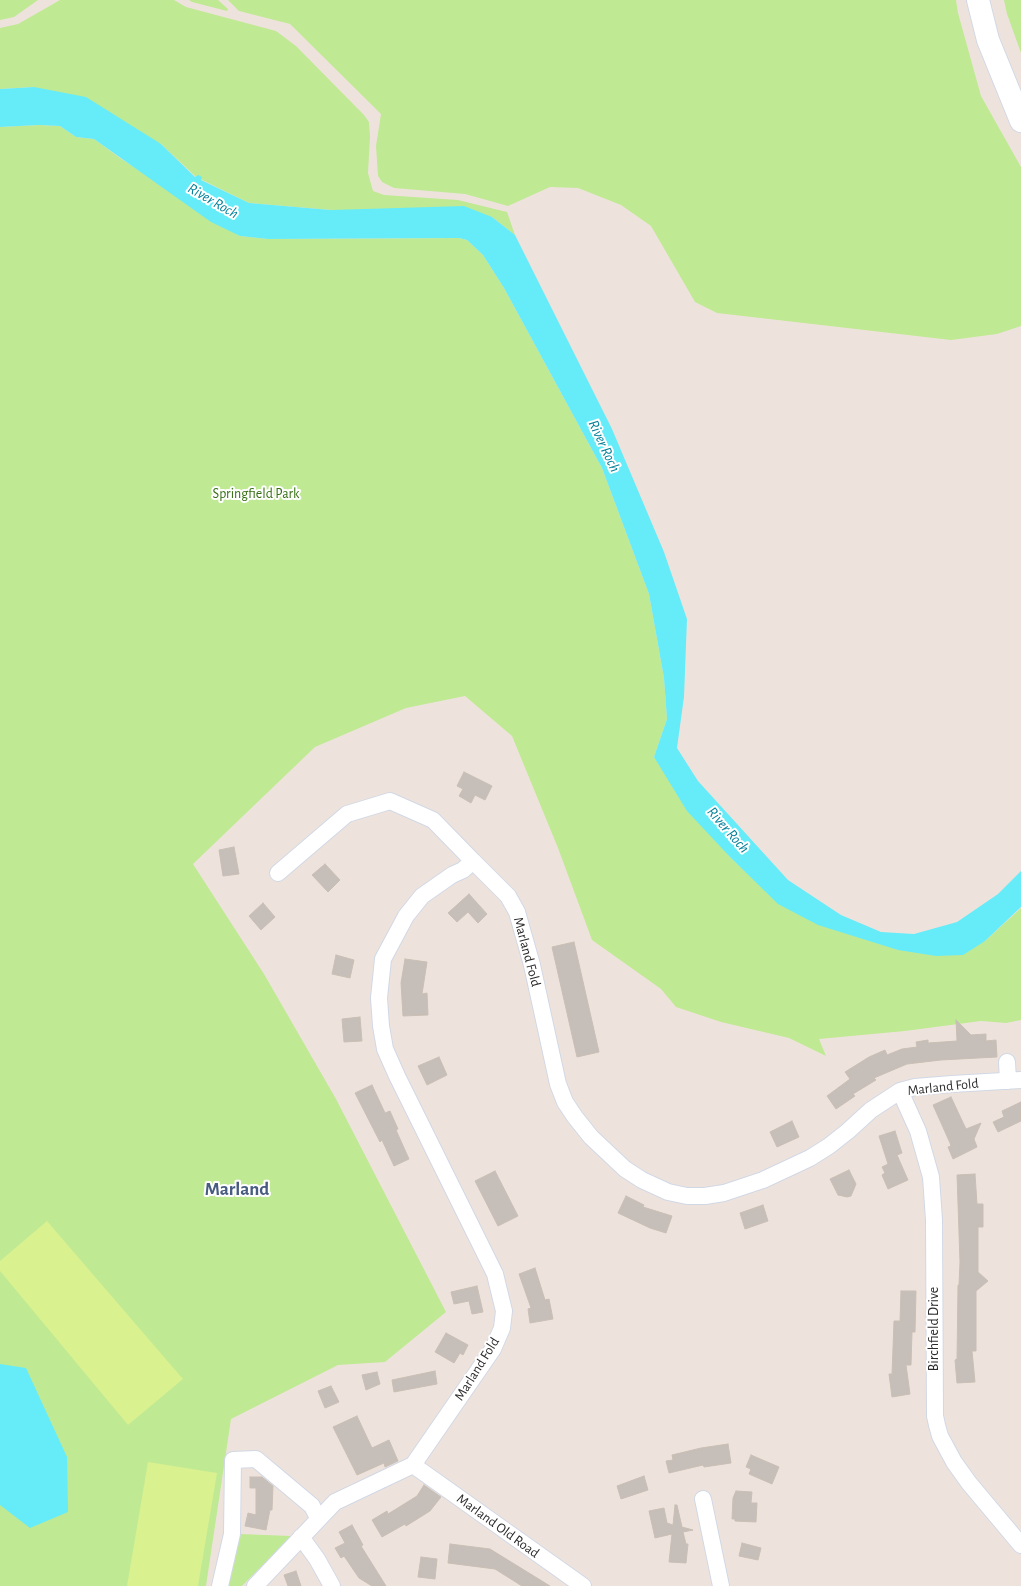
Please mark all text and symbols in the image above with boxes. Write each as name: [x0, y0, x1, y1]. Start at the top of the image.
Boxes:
water label: River Roch: [184, 179, 242, 223]
water label: River Roch: [584, 417, 624, 475]
park label: Springfield Park: [213, 486, 299, 502]
water label: River Roch: [703, 803, 753, 857]
street label: Marland Fold: [510, 915, 544, 989]
street label: Marland Fold: [907, 1075, 979, 1099]
district label: Marland: [205, 1178, 269, 1200]
street label: Birchfield Drive: [926, 1287, 942, 1371]
street label: Marland Fold: [451, 1334, 503, 1404]
street label: Marland Old Road: [453, 1490, 543, 1562]

